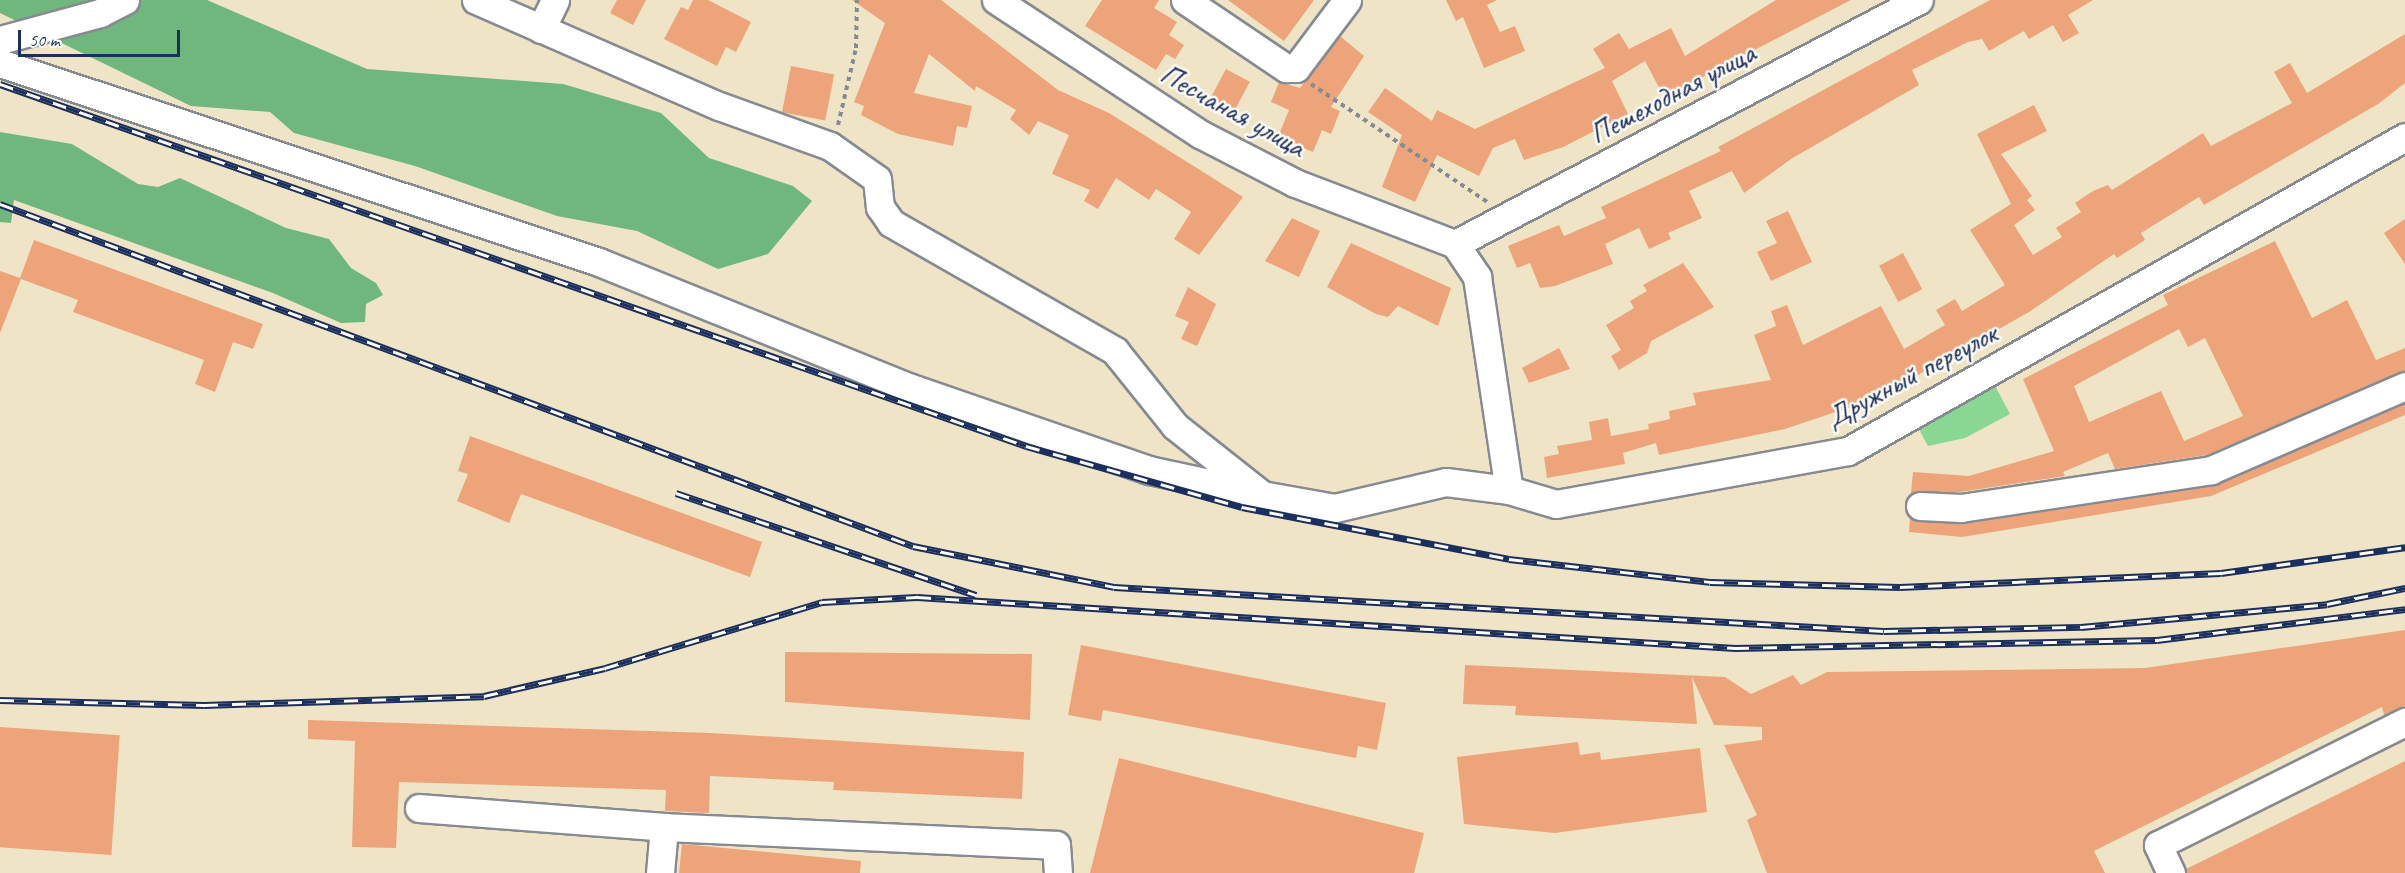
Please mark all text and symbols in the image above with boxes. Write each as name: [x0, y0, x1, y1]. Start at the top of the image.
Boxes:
scale bar: [21, 18, 183, 56]
text: 50 m: [29, 29, 60, 51]
street label: Пешеходная улица: [1582, 34, 1762, 152]
street label: Песчаная улица: [1153, 55, 1313, 165]
street label: Дружный переулок: [1819, 315, 2003, 435]

